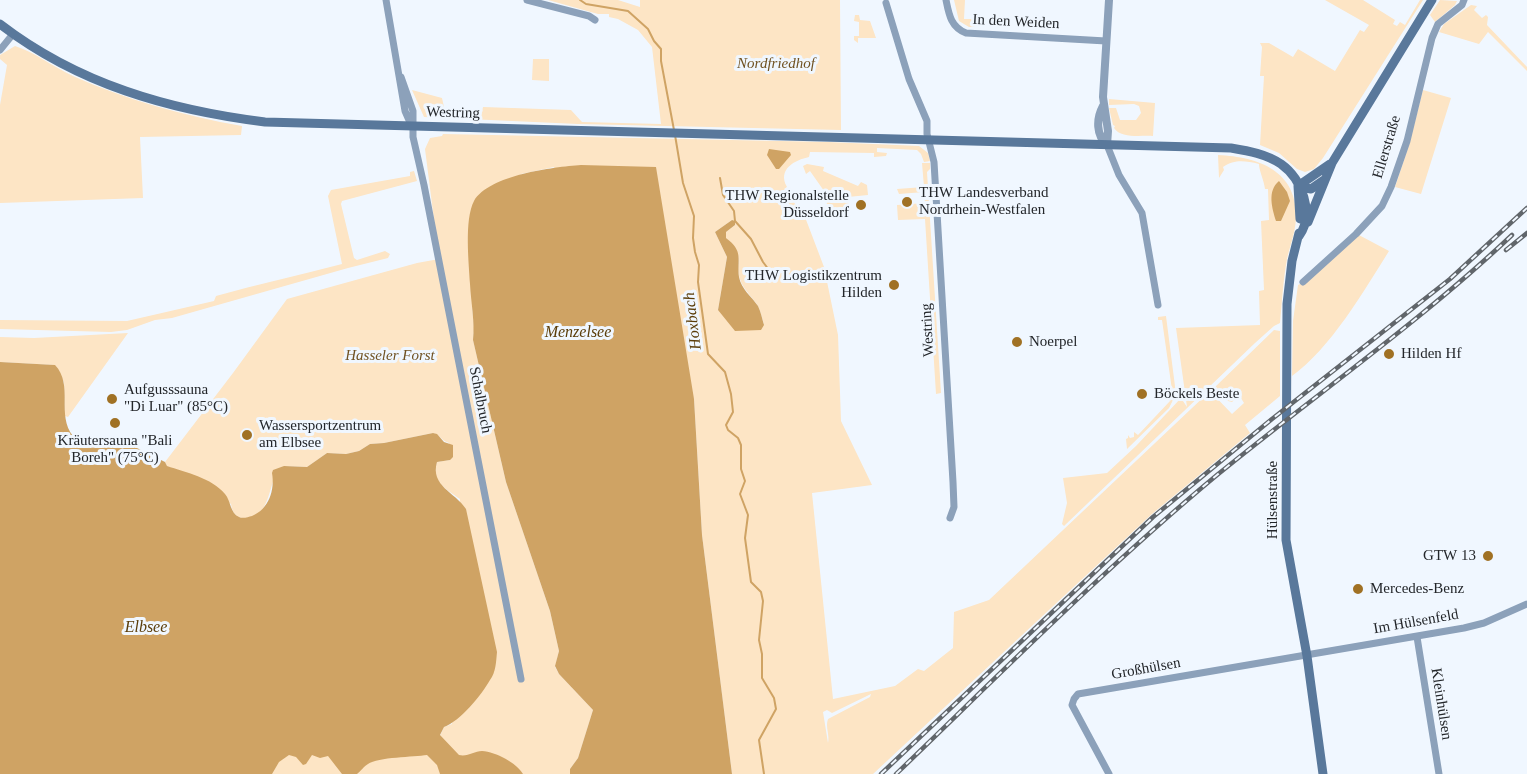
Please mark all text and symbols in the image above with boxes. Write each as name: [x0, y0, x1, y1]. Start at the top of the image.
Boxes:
street label: In den Weiden: [972, 11, 1060, 33]
park label: Nordfriedhof: [737, 55, 815, 73]
street label: Westring: [426, 103, 480, 123]
street label: Ellerstraße: [1369, 113, 1405, 181]
place label: THW Landesverband Nordrhein-Westfalen: [919, 184, 1049, 219]
place label: THW Regionalstelle Düsseldorf: [725, 187, 849, 222]
marker: THW Landesverband Nordrhein-Westfalen: [900, 195, 914, 209]
marker: THW Regionalstelle Düsseldorf: [854, 198, 868, 212]
place label: THW Logistikzentrum Hilden: [745, 267, 882, 302]
marker: THW Logistikzentrum Hilden: [887, 278, 901, 292]
water label: Hoxbach: [680, 291, 706, 351]
street label: Westring: [918, 303, 938, 357]
water label: Menzelsee: [545, 323, 611, 343]
place label: Noerpel: [1029, 333, 1077, 351]
marker: Noerpel: [1010, 335, 1024, 349]
place label: Hilden Hf: [1401, 345, 1461, 363]
park label: Hasseler Forst: [345, 347, 435, 365]
marker: Hilden Hf: [1382, 347, 1396, 361]
street label: Schalbruch: [465, 365, 495, 435]
place label: Aufgusssauna "Di Luar" (85°C): [124, 381, 228, 416]
place label: Böckels Beste: [1154, 385, 1239, 403]
marker: Böckels Beste: [1135, 387, 1149, 401]
marker: Aufgusssauna "Di Luar" (85°C): [105, 392, 119, 406]
marker: Kräutersauna "Bali Boreh" (75°C): [108, 416, 122, 430]
place label: Wassersportzentrum am Elbsee: [259, 417, 381, 452]
marker: Wassersportzentrum am Elbsee: [240, 428, 254, 442]
place label: Kräutersauna "Bali Boreh" (75°C): [58, 432, 172, 467]
street label: Hülsenstraße: [1264, 461, 1282, 539]
place label: GTW 13: [1423, 547, 1476, 565]
marker: GTW 13: [1481, 549, 1495, 563]
place label: Mercedes-Benz: [1370, 580, 1464, 598]
marker: Mercedes-Benz: [1351, 582, 1365, 596]
street label: Im Hülsenfeld: [1372, 606, 1460, 638]
water label: Elbsee: [125, 618, 167, 638]
street label: Großhülsen: [1110, 654, 1182, 684]
street label: Kleinhülsen: [1426, 667, 1456, 741]

